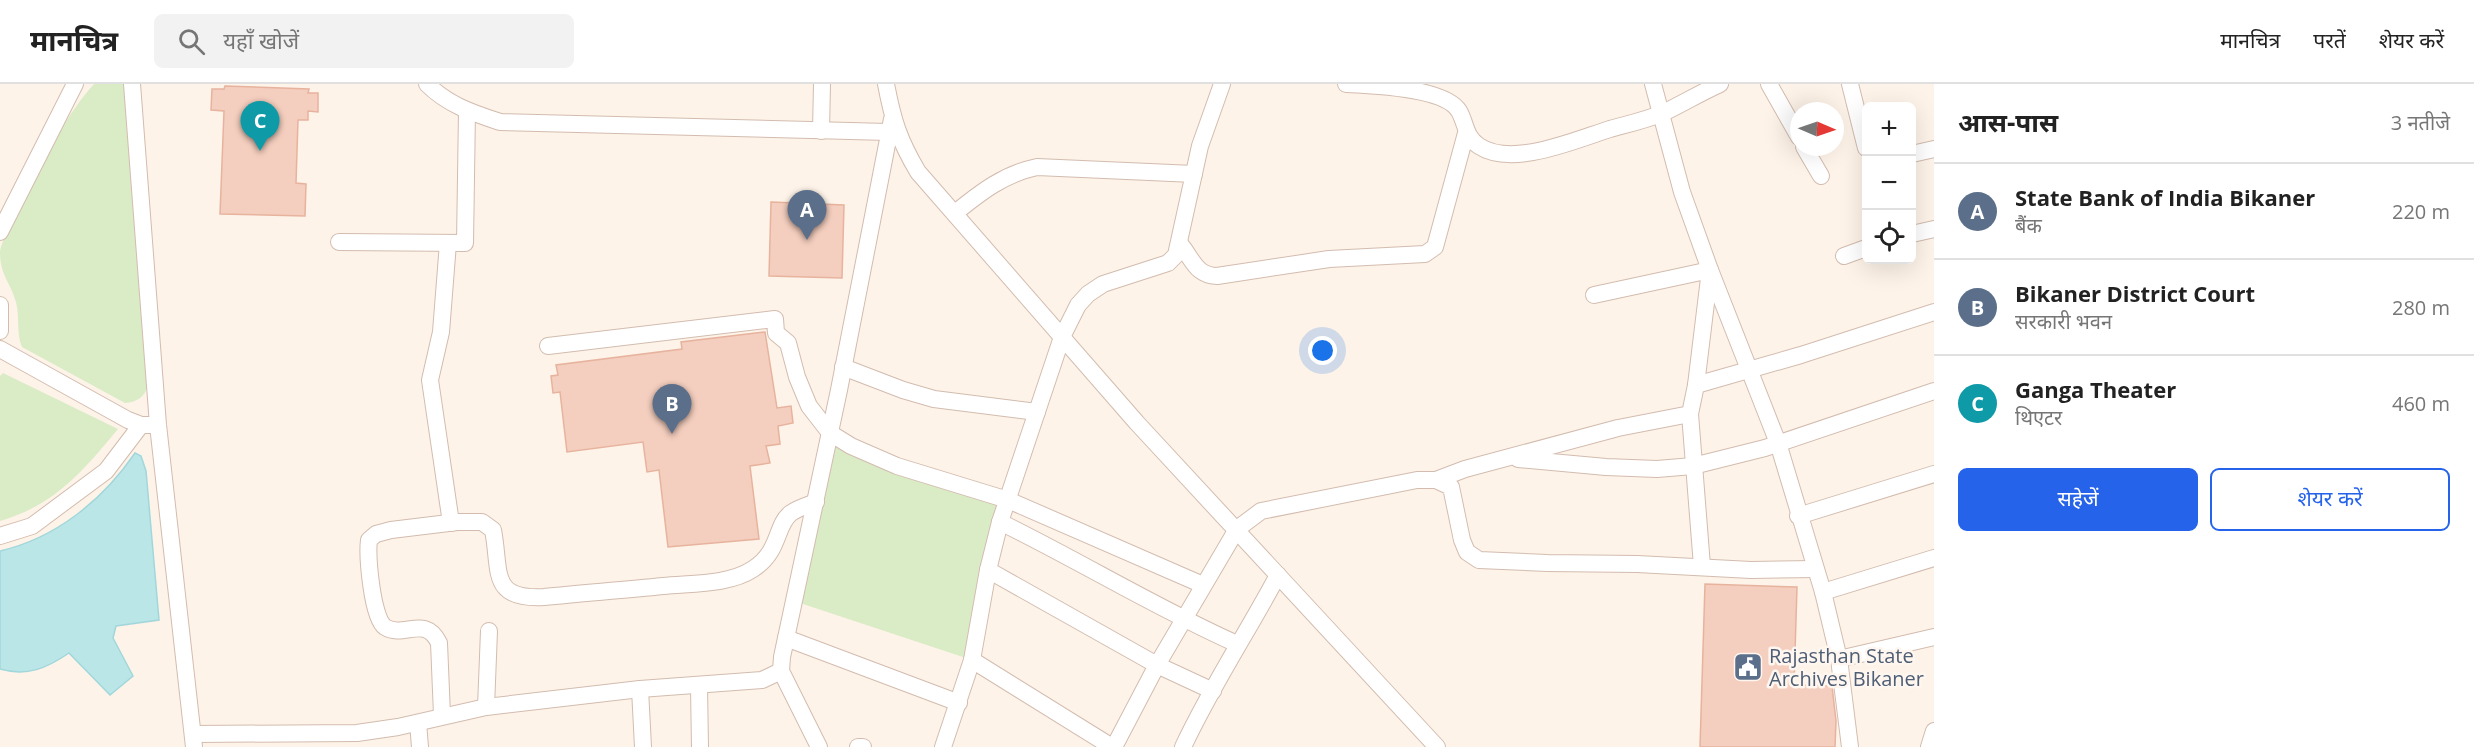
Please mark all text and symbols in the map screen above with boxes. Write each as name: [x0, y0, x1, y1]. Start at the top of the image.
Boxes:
search box: [154, 14, 574, 68]
text: मानचित्र: [30, 21, 118, 59]
icon: search: [175, 25, 208, 58]
text: यहाँ खोजें: [223, 25, 299, 55]
text: मानचित्र: [2220, 26, 2280, 54]
text: परतें: [2313, 26, 2346, 54]
text: शेयर करें: [2379, 26, 2444, 54]
pin: C: [240, 101, 280, 151]
north arrow: [1790, 102, 1844, 156]
map controls: [1862, 102, 1916, 264]
button: +: [1862, 102, 1916, 156]
text: आस-पास: [1958, 104, 2058, 140]
text: 3 नतीजे: [2391, 109, 2450, 136]
button: −: [1862, 156, 1916, 210]
text: State Bank of India Bikaner: [2015, 182, 2315, 212]
pin: A: [788, 190, 826, 240]
text: A: [1971, 198, 1984, 225]
text: 220 m: [2392, 198, 2450, 225]
button: locate: [1862, 210, 1916, 264]
text: बैंक: [2015, 212, 2042, 239]
text: Bikaner District Court: [2015, 278, 2255, 308]
text: B: [1971, 294, 1984, 321]
text: 280 m: [2392, 294, 2450, 321]
text: सरकारी भवन: [2015, 308, 2112, 335]
your location: [1308, 336, 1337, 365]
text: Ganga Theater: [2015, 374, 2176, 404]
pin: B: [652, 384, 692, 434]
text: C: [1971, 390, 1984, 417]
text: 460 m: [2392, 390, 2450, 417]
text: थिएटर: [2015, 404, 2062, 431]
button: सहेजें: [1958, 468, 2198, 531]
button: शेयर करें: [2210, 468, 2450, 531]
place label: Rajasthan State Archives Bikaner: [1769, 642, 1924, 692]
public building icon: Rajasthan State Archives Bikaner: [1732, 651, 1764, 683]

